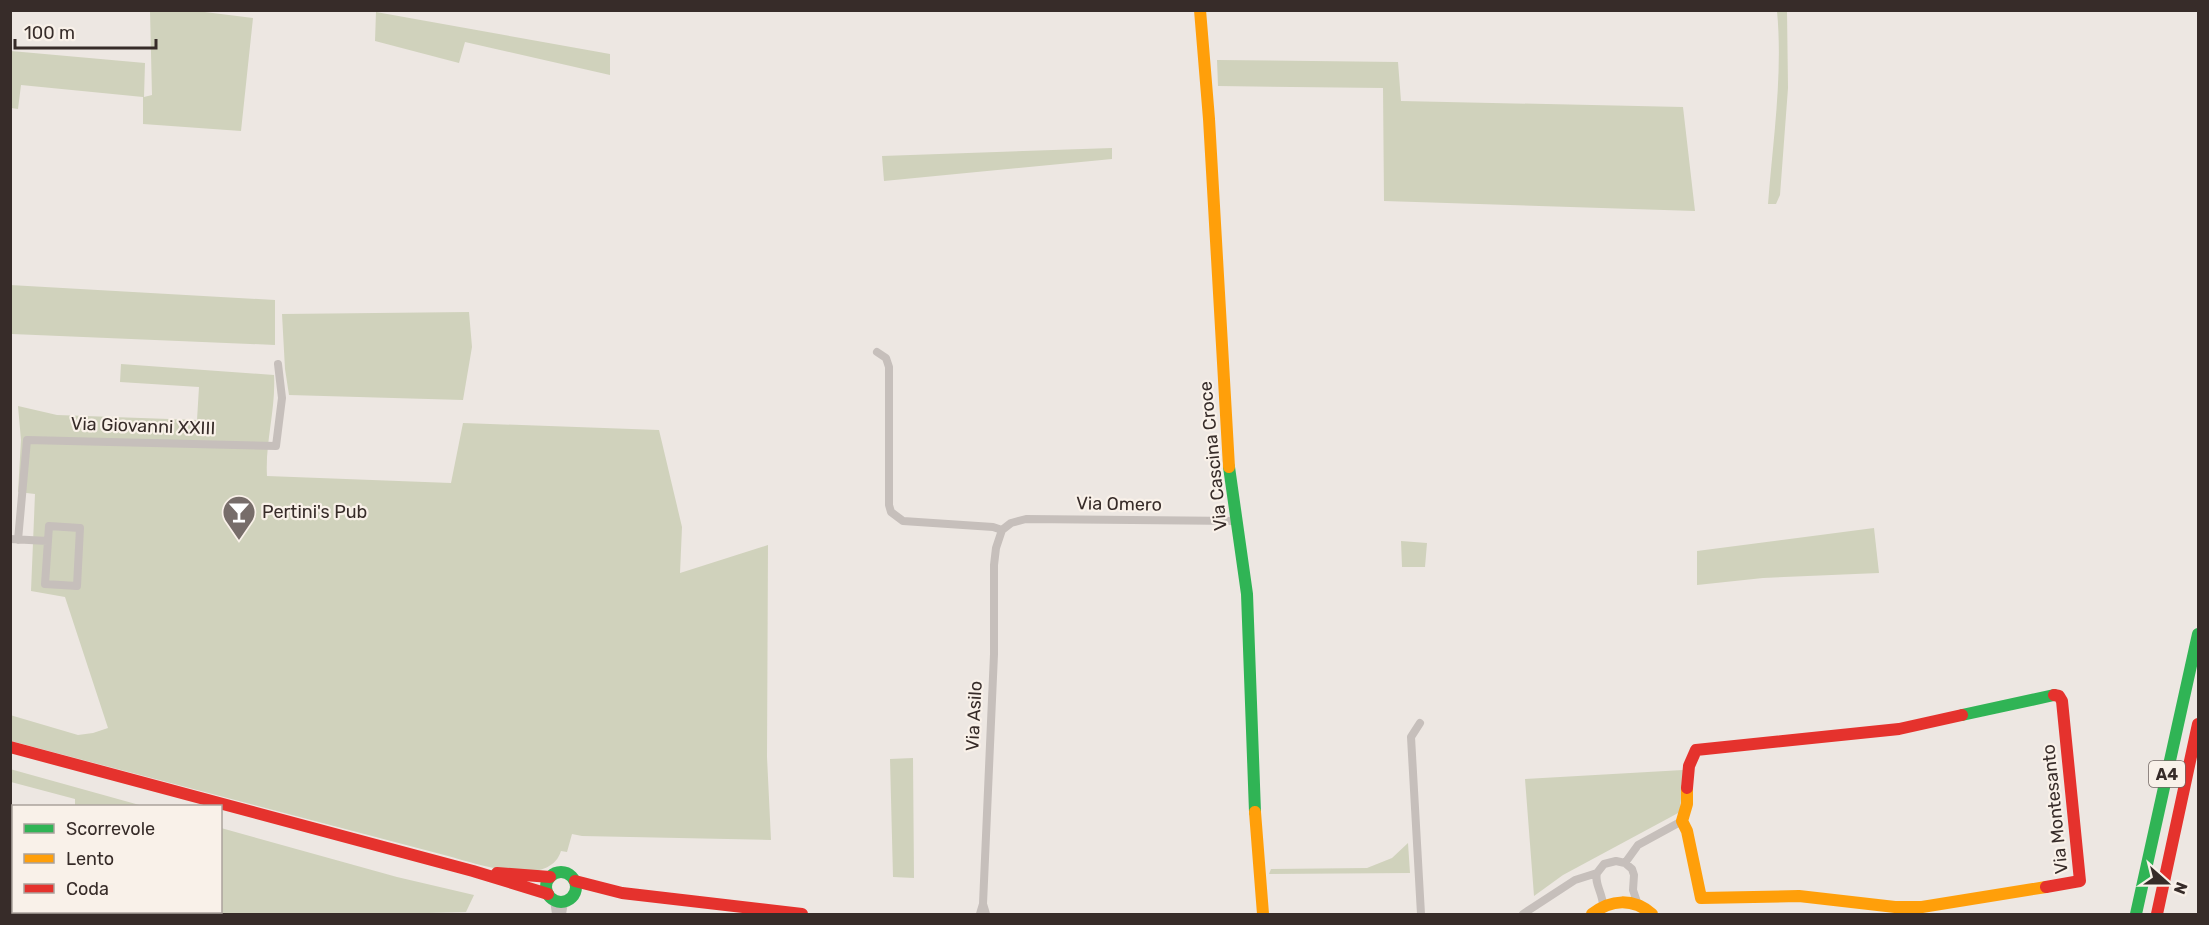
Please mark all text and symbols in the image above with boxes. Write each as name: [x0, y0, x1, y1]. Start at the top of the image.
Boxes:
scale bar: [15, 12, 156, 50]
text: 100 m: [24, 22, 75, 44]
street label: Via Cascina Croce: [1194, 380, 1232, 532]
street label: Via Giovanni XXIII: [70, 412, 216, 440]
street label: Via Omero: [1076, 492, 1162, 516]
bar icon: Pertini's Pub: [221, 494, 257, 541]
place label: Pertini's Pub: [262, 501, 367, 523]
street label: Via Asilo: [961, 680, 987, 752]
street label: Via Montesanto: [2037, 743, 2073, 875]
road number: A4: [2149, 761, 2185, 787]
legend: [12, 805, 222, 913]
text: Scorrevole: [66, 818, 155, 840]
text: Lento: [66, 848, 114, 870]
north arrow: [2137, 853, 2197, 913]
text: Coda: [66, 878, 109, 900]
text: N: [2170, 879, 2191, 897]

